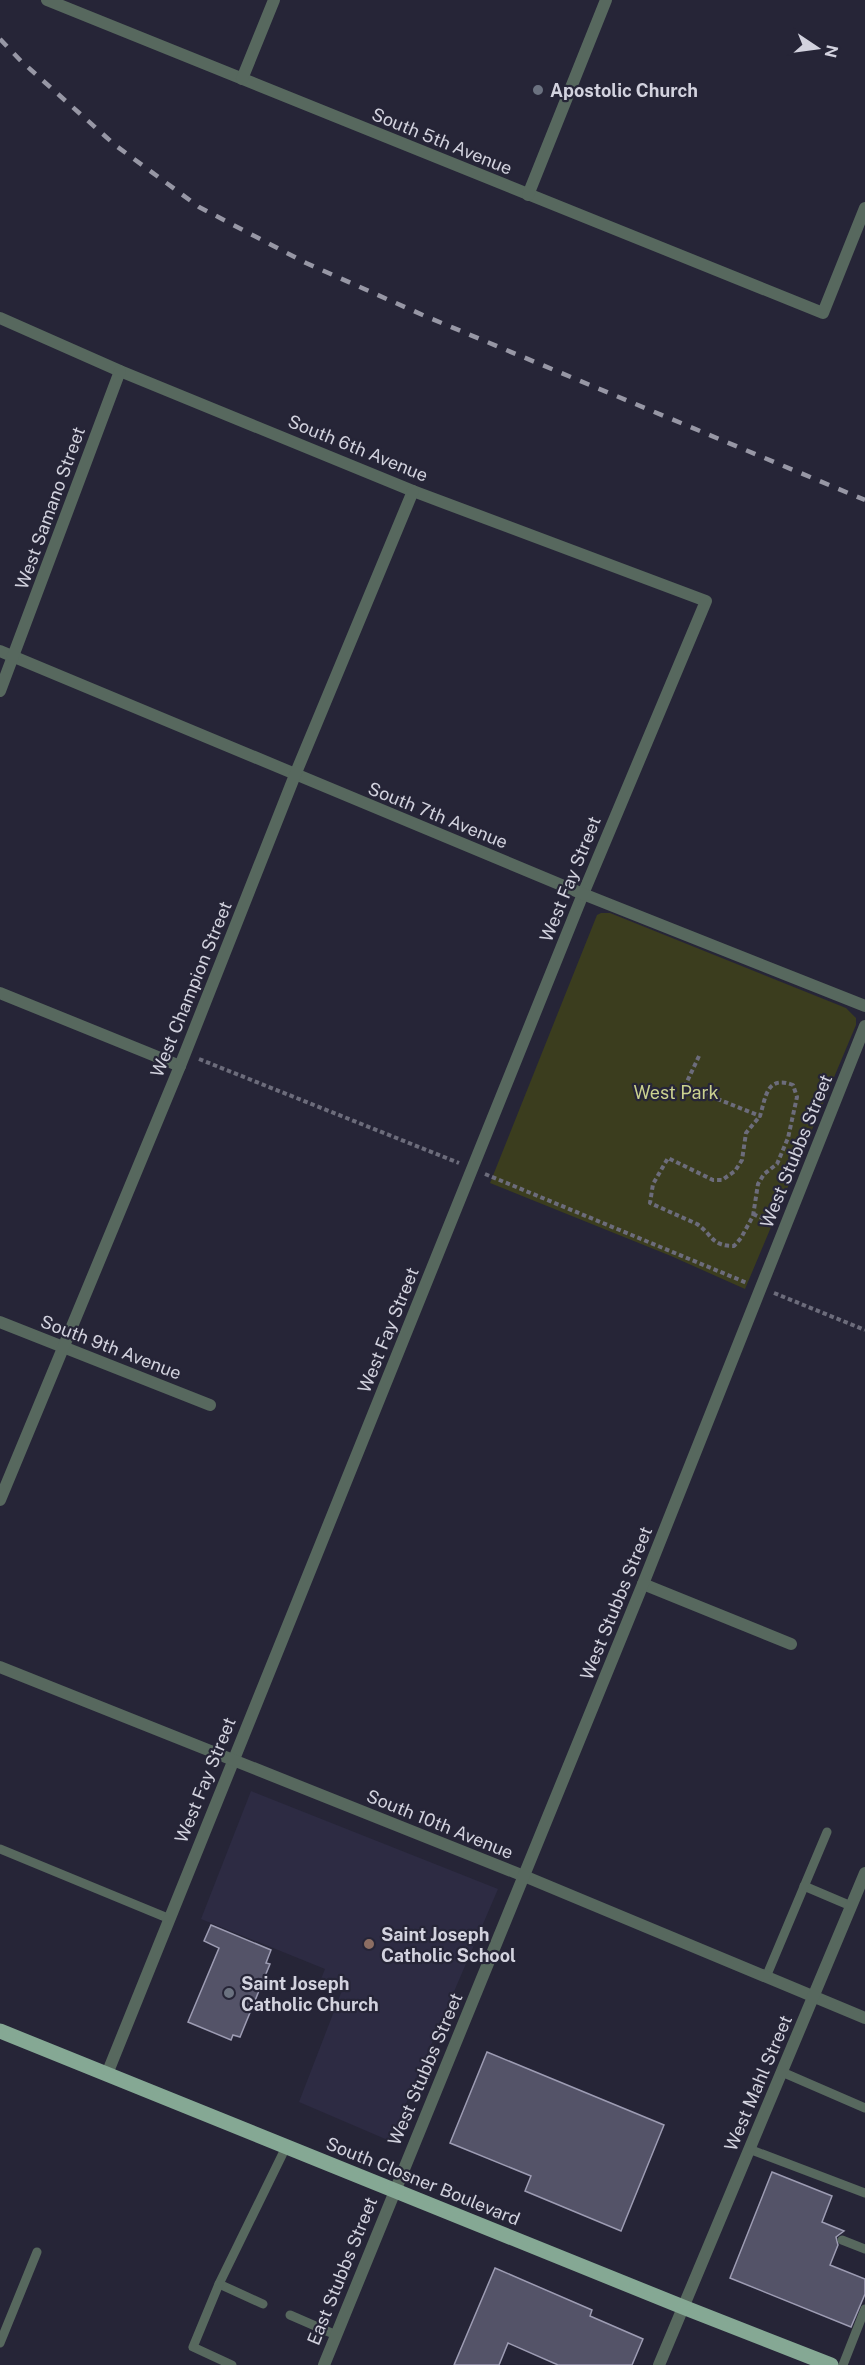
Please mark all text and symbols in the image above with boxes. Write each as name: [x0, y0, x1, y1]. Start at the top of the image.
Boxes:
north arrow: [787, 18, 847, 78]
text: N: [820, 43, 842, 59]
place label: Apostolic Church: [550, 80, 698, 101]
marker: Apostolic Church: [531, 83, 545, 97]
street label: South 5th Avenue: [369, 103, 515, 179]
street label: South 6th Avenue: [285, 410, 431, 486]
street label: West Samano Street: [11, 424, 89, 592]
street label: South 7th Avenue: [365, 777, 511, 853]
street label: West Fay Street: [535, 813, 605, 945]
street label: West Champion Street: [146, 898, 236, 1080]
street label: West Stubbs Street: [756, 1071, 836, 1231]
park label: West Park: [633, 1082, 719, 1103]
street label: West Fay Street: [353, 1264, 423, 1396]
street label: South 9th Avenue: [38, 1310, 184, 1384]
street label: West Stubbs Street: [576, 1523, 656, 1683]
street label: West Fay Street: [170, 1714, 240, 1846]
street label: South 10th Avenue: [364, 1785, 516, 1863]
place label: Saint Joseph Catholic School: [381, 1924, 516, 1966]
marker: Saint Joseph Catholic School: [362, 1937, 376, 1951]
place label: Saint Joseph Catholic Church: [241, 1973, 379, 2015]
marker: Saint Joseph Catholic Church: [222, 1986, 236, 2000]
street label: West Stubbs Street: [383, 1990, 467, 2148]
street label: West Mahl Street: [720, 2012, 796, 2154]
street label: South Closner Boulevard: [323, 2132, 523, 2230]
street label: East Stubbs Street: [303, 2194, 381, 2348]

